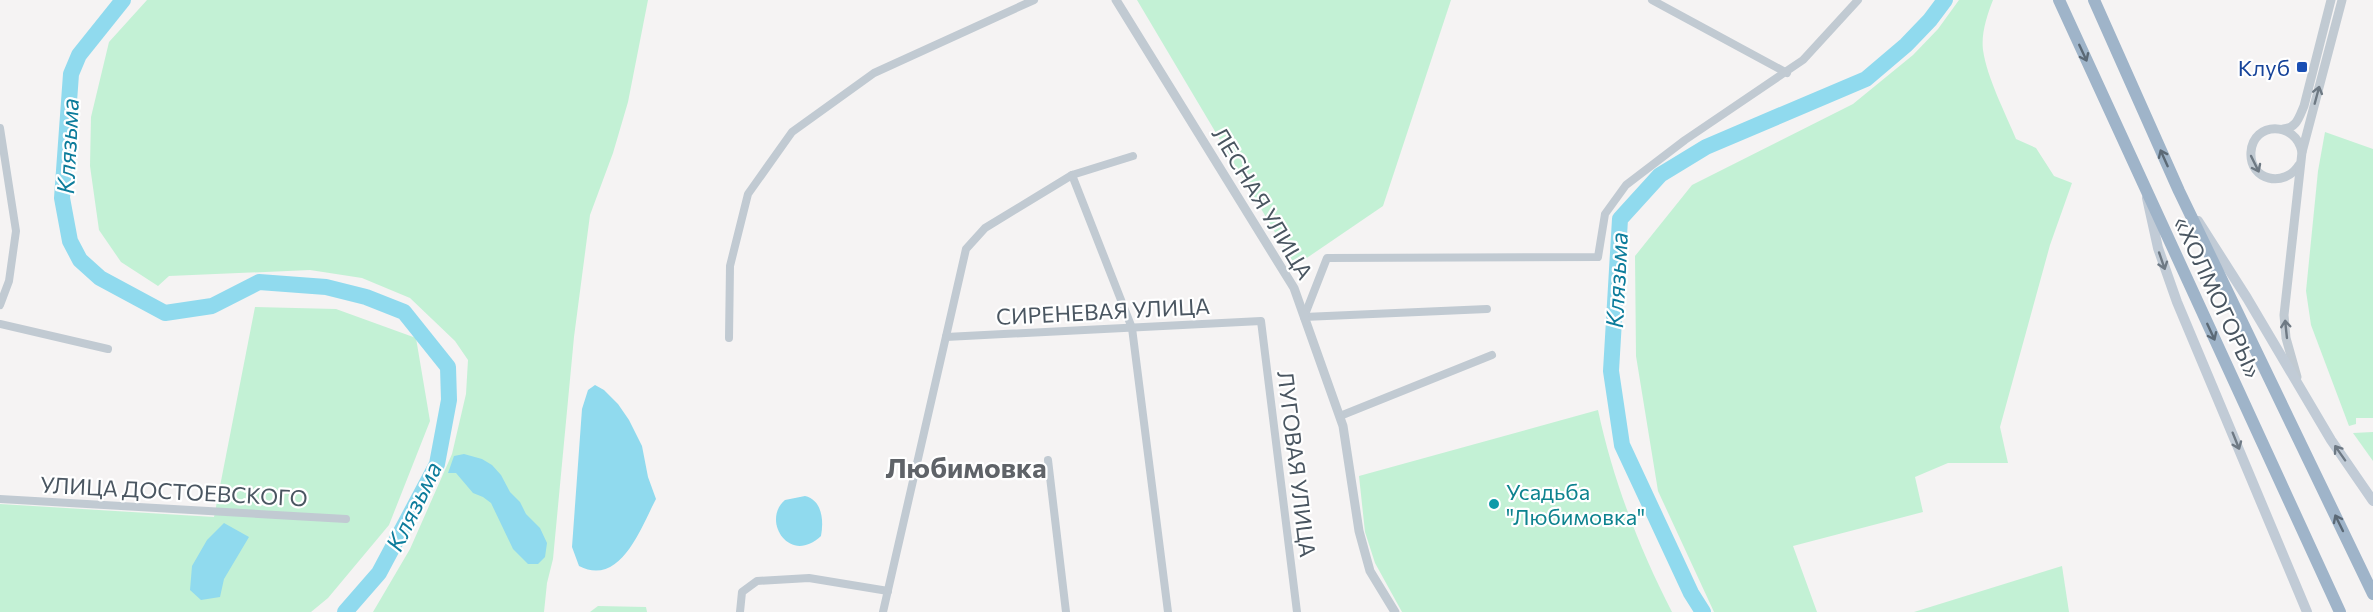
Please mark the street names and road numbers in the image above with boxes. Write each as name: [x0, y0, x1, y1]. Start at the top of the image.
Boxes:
street label: ЛЕСНАЯ УЛИЦА: [1207, 122, 1319, 284]
street label: «ХОЛМОГОРЫ»: [2169, 212, 2267, 382]
street label: СИРЕНЕВАЯ УЛИЦА: [995, 292, 1211, 330]
street label: ЛУГОВАЯ УЛИЦА: [1272, 369, 1322, 559]
street label: УЛИЦА ДОСТОЕВСКОГО: [40, 471, 308, 511]

